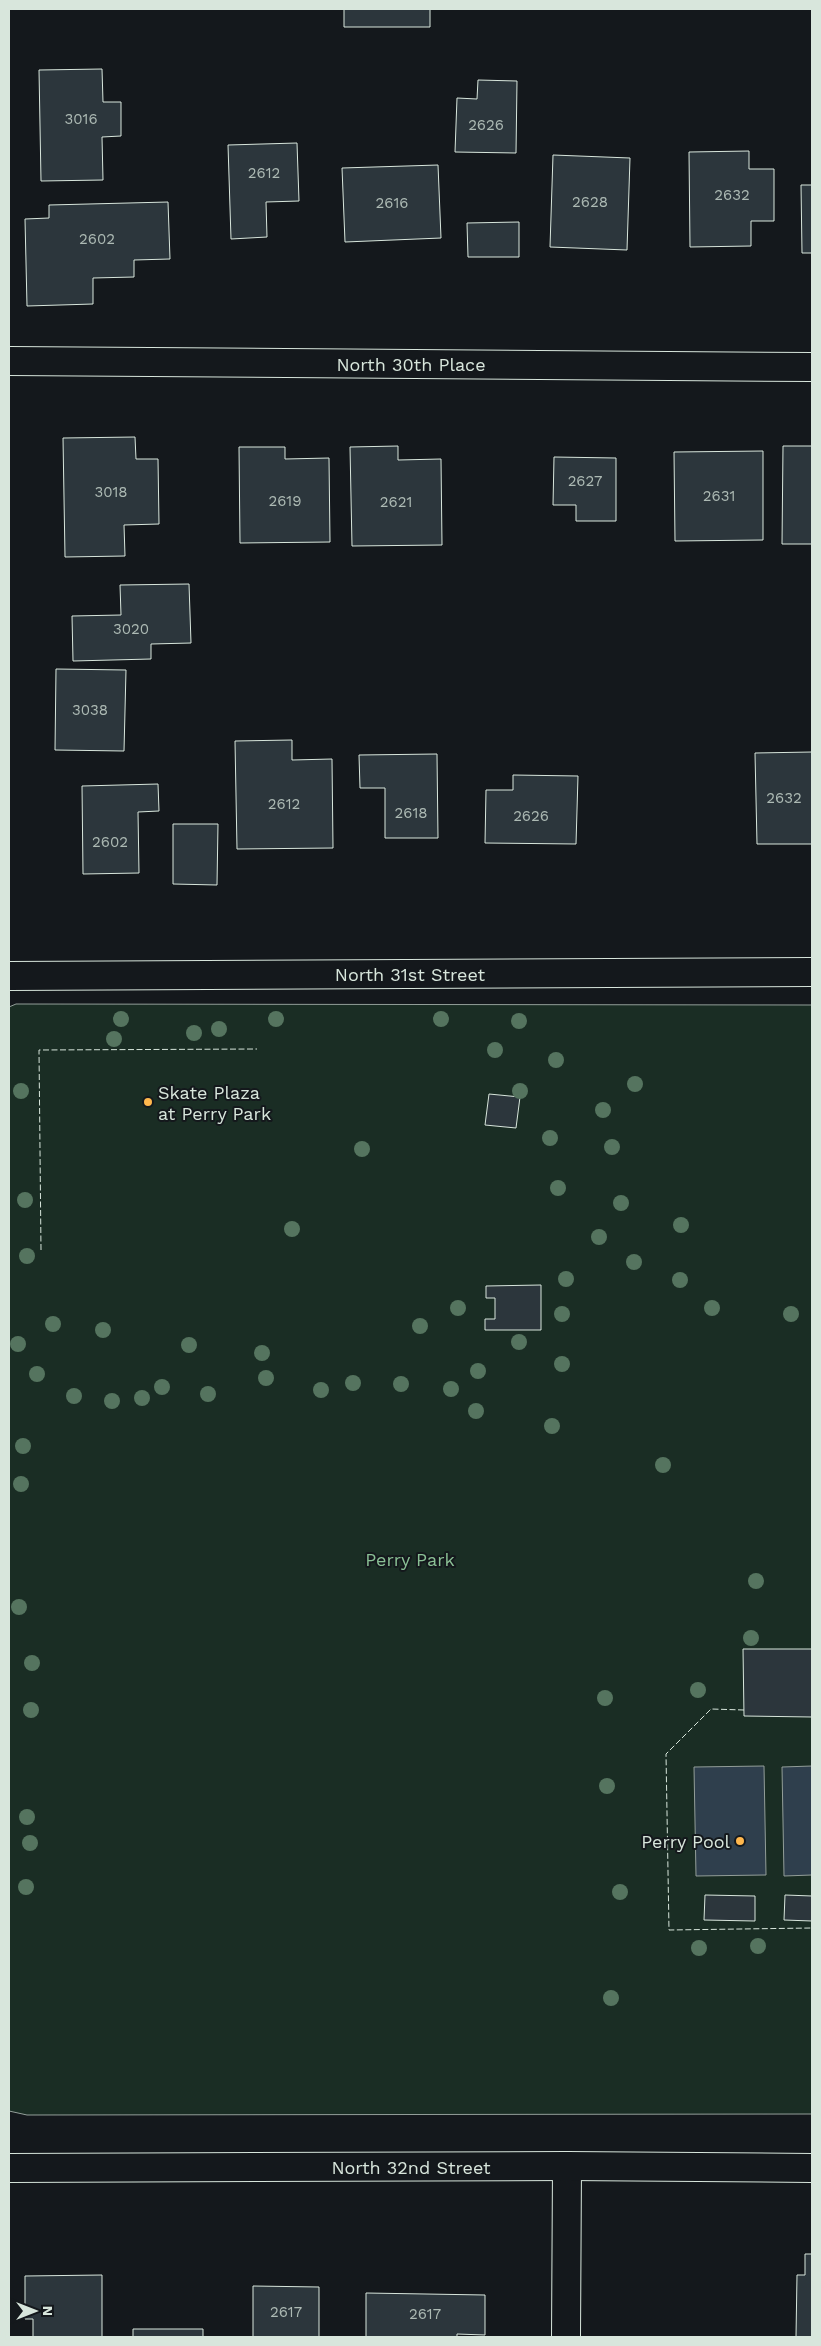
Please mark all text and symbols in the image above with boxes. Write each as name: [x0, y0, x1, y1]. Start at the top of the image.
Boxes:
house number: 3016: [64, 110, 98, 128]
house number: 2626: [468, 116, 504, 134]
house number: 2612: [248, 164, 280, 182]
house number: 2632: [714, 186, 750, 204]
house number: 2628: [572, 193, 608, 211]
house number: 2616: [376, 194, 408, 212]
house number: 2602: [79, 230, 115, 248]
street label: North 30th Place: [336, 354, 486, 375]
house number: 2627: [568, 472, 602, 490]
house number: 3018: [94, 483, 128, 501]
house number: 2631: [703, 487, 735, 505]
house number: 2619: [269, 492, 301, 510]
house number: 2621: [380, 493, 412, 511]
house number: 3020: [113, 620, 149, 638]
house number: 3038: [72, 701, 108, 719]
house number: 2632: [766, 789, 802, 807]
house number: 2612: [268, 795, 300, 813]
house number: 2618: [395, 804, 427, 822]
house number: 2626: [513, 807, 549, 825]
house number: 2602: [92, 833, 128, 851]
street label: North 31st Street: [335, 964, 486, 985]
place label: Skate Plaza at Perry Park: [158, 1082, 271, 1124]
marker: Skate Plaza at Perry Park: [142, 1096, 154, 1108]
park label: Perry Park: [365, 1549, 455, 1570]
place label: Perry Pool: [641, 1831, 730, 1852]
marker: Perry Pool: [734, 1835, 746, 1847]
street label: North 32nd Street: [331, 2157, 491, 2178]
north arrow: [10, 2286, 60, 2336]
house number: 2617: [270, 2303, 302, 2321]
house number: 2617: [409, 2305, 441, 2323]
text: N: [40, 2306, 56, 2316]

